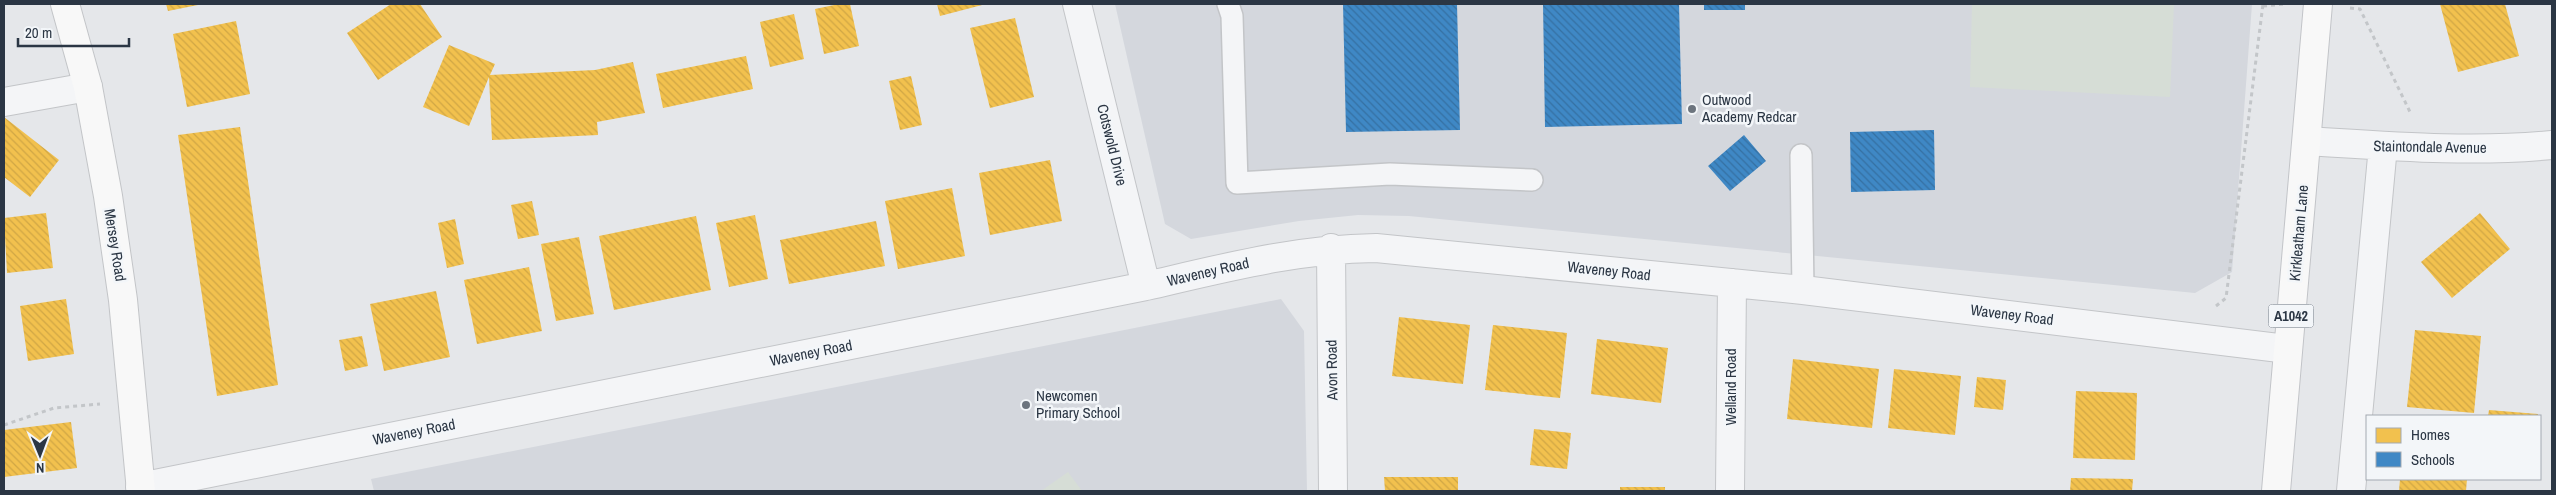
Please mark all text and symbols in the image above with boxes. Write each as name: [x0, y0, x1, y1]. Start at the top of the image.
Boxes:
scale bar: [18, 15, 129, 47]
text: 20 m: [25, 22, 52, 43]
place label: Outwood Academy Redcar: [1701, 89, 1796, 127]
street label: Cotswold Drive: [1092, 102, 1133, 188]
marker: Outwood Academy Redcar: [1686, 103, 1698, 115]
street label: Staintondale Avenue: [2373, 135, 2487, 158]
street label: Kirkleatham Lane: [2284, 184, 2313, 282]
street label: Mersey Road: [99, 207, 132, 283]
street label: Waveney Road: [1165, 252, 1251, 291]
street label: Waveney Road: [1566, 256, 1652, 285]
street label: Waveney Road: [1969, 299, 2055, 330]
road number: A1042: [2268, 304, 2314, 328]
street label: Waveney Road: [768, 334, 854, 371]
street label: Avon Road: [1320, 340, 1343, 402]
street label: Welland Road: [1720, 348, 1741, 426]
place label: Newcomen Primary School: [1036, 385, 1120, 423]
marker: Newcomen Primary School: [1020, 399, 1032, 411]
street label: Waveney Road: [371, 413, 457, 450]
legend: [2366, 415, 2541, 480]
text: Homes: [2411, 424, 2450, 445]
north arrow: [15, 430, 65, 480]
text: Schools: [2411, 449, 2455, 470]
text: N: [36, 459, 45, 477]

